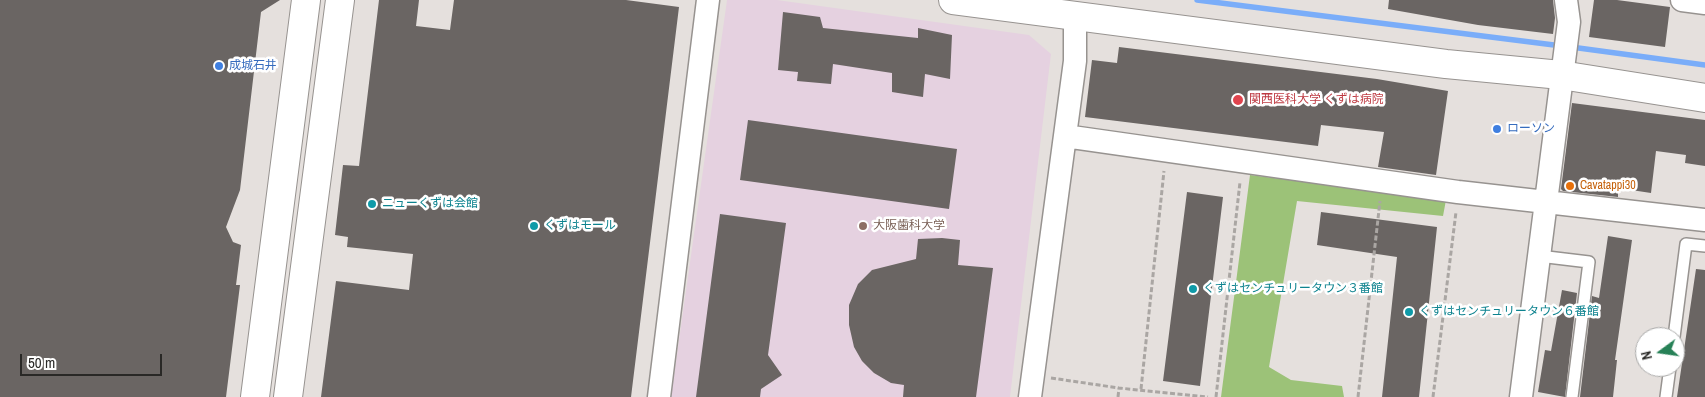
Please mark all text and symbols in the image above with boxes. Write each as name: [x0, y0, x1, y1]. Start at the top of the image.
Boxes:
place label: 成城石井: [229, 59, 277, 73]
marker: 成城石井: [213, 60, 225, 72]
marker: 関西医科大学 くずは病院: [1231, 93, 1245, 107]
place label: 関西医科大学 くずは病院: [1249, 93, 1384, 107]
place label: ローソン: [1507, 122, 1555, 136]
marker: ローソン: [1491, 123, 1503, 135]
place label: Cavatappi30: [1580, 179, 1636, 193]
marker: Cavatappi30: [1564, 180, 1576, 192]
place label: ニューくずは会館: [382, 197, 478, 211]
marker: ニューくずは会館: [366, 198, 378, 210]
place label: くずはモール: [544, 219, 616, 233]
place label: 大阪歯科大学: [873, 219, 945, 233]
marker: くずはモール: [528, 220, 540, 232]
marker: 大阪歯科大学: [857, 220, 869, 232]
place label: くずはセンチュリータウン３番館: [1203, 282, 1383, 296]
marker: くずはセンチュリータウン３番館: [1187, 283, 1199, 295]
place label: くずはセンチュリータウン６番館: [1419, 305, 1599, 319]
marker: くずはセンチュリータウン６番館: [1403, 306, 1415, 318]
north arrow: [1635, 327, 1685, 377]
scale bar: [22, 344, 165, 376]
text: N: [1637, 349, 1656, 362]
text: 50 m: [28, 352, 55, 373]

